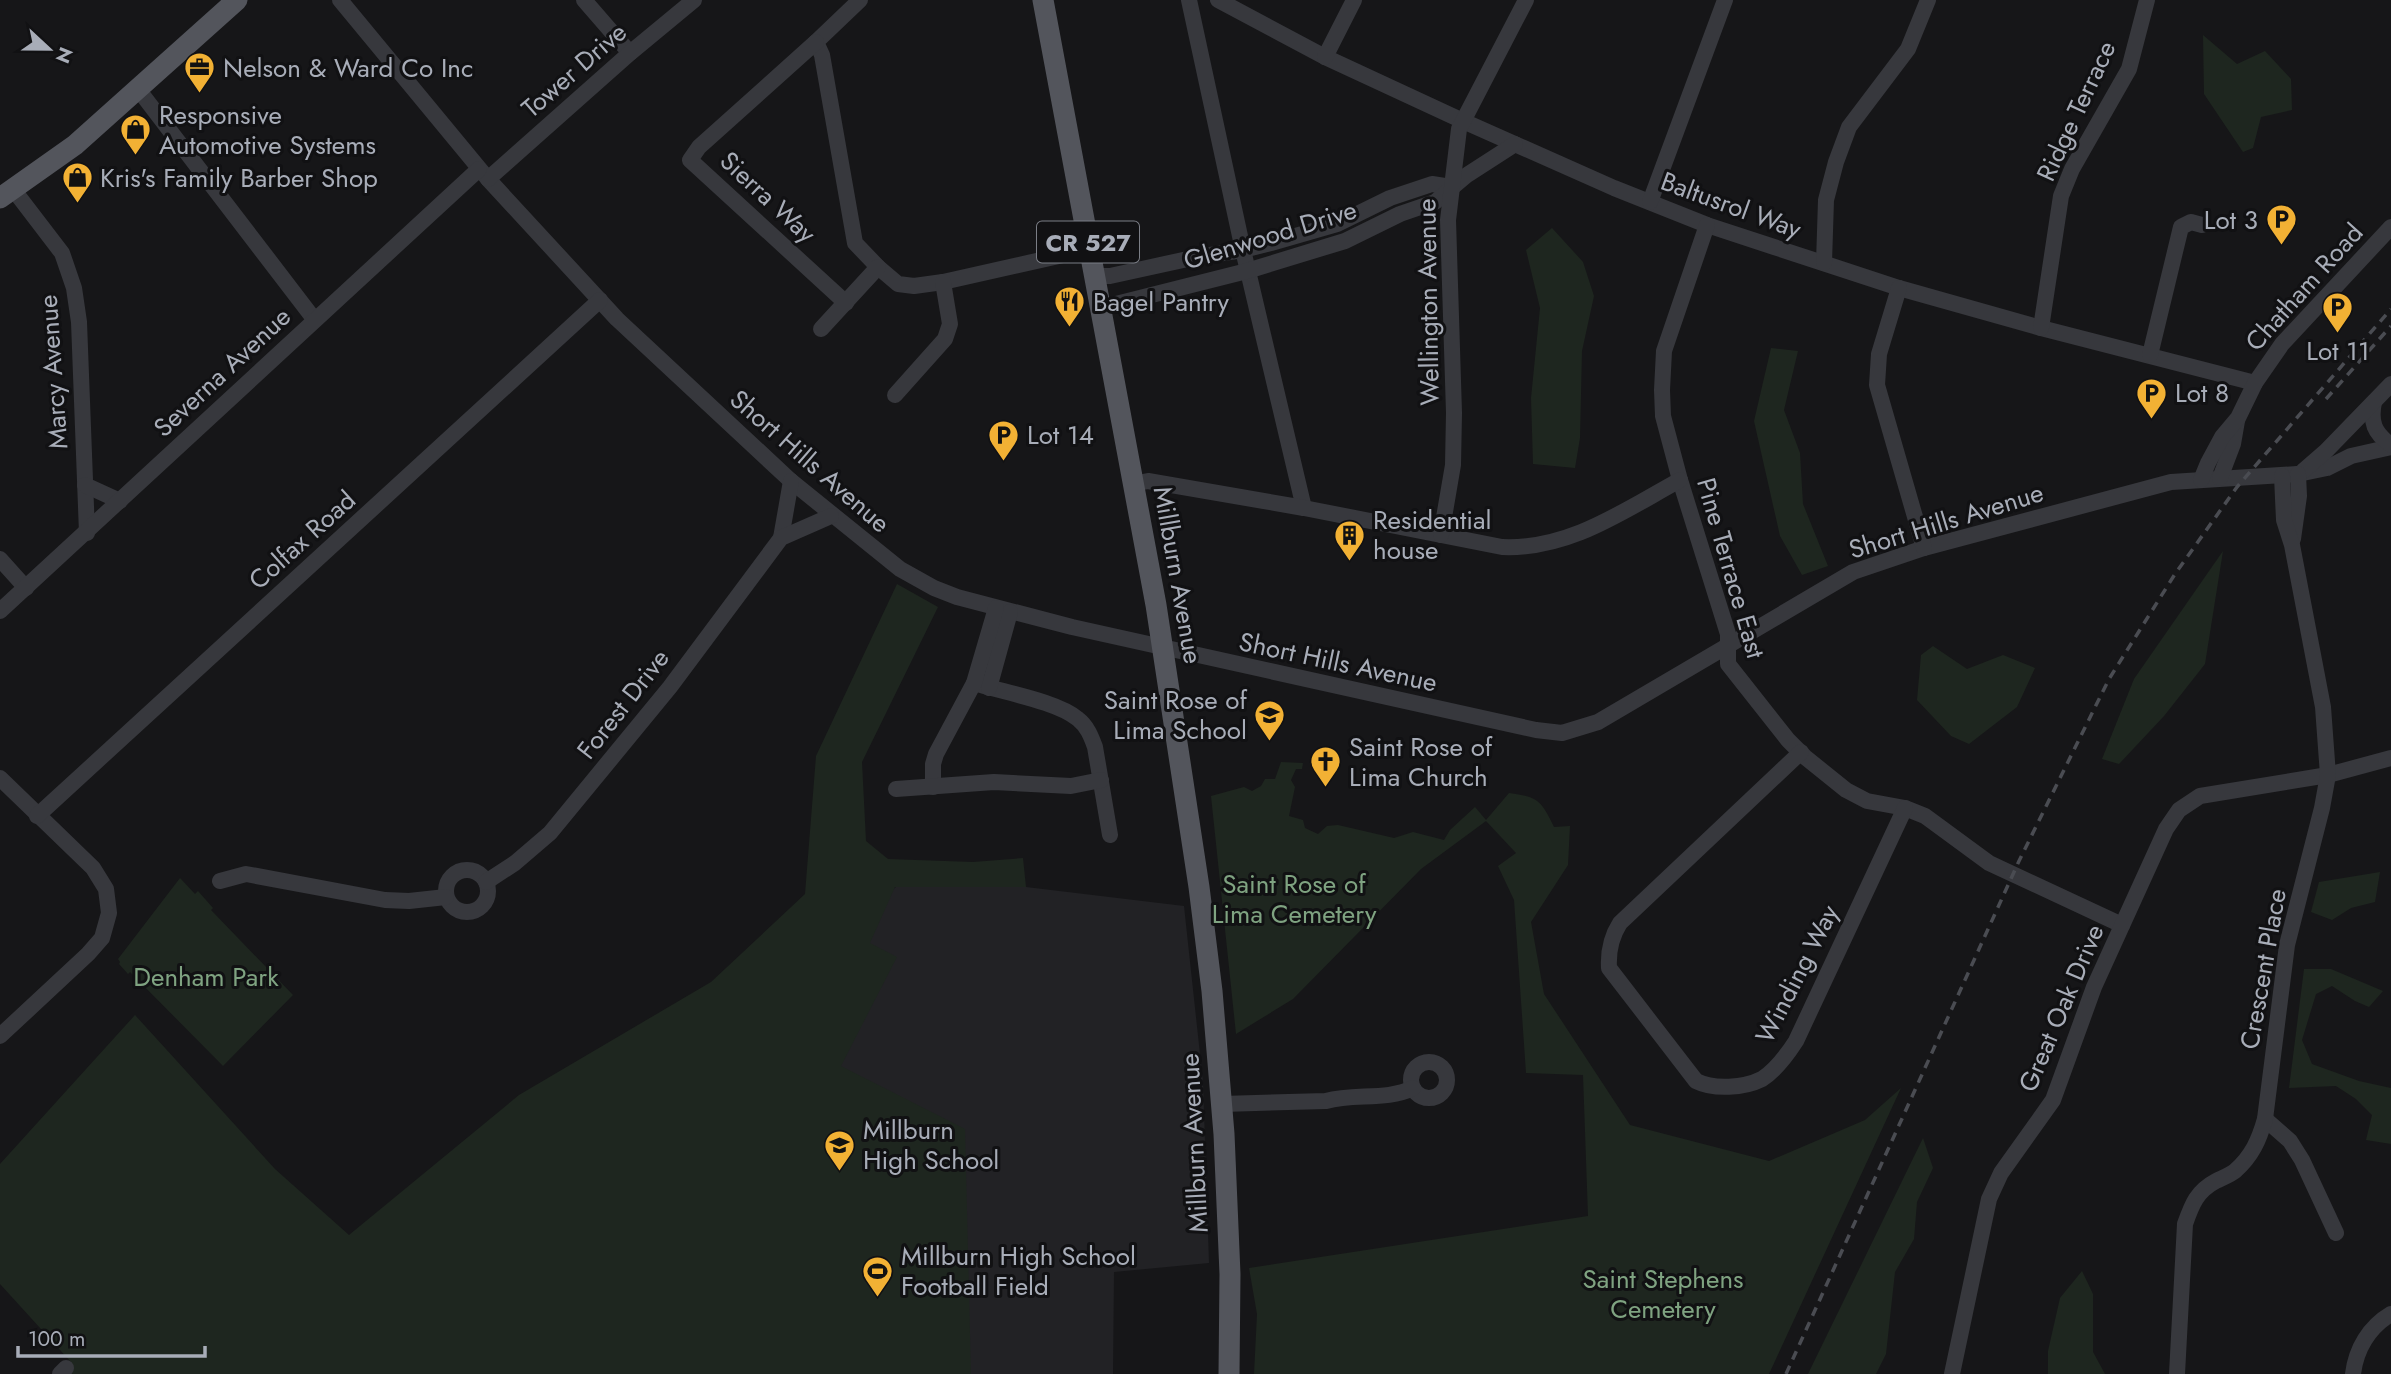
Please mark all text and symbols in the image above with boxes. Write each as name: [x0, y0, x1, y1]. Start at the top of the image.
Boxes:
north arrow: [14, 14, 84, 84]
street label: Tower Drive: [513, 14, 635, 126]
street label: Ridge Terrace: [2027, 34, 2125, 188]
text: N: [49, 43, 80, 67]
place label: Nelson & Ward Co Inc: [223, 49, 473, 87]
office icon: Nelson & Ward Co Inc: [183, 51, 217, 95]
place label: Responsive Automotive Systems: [159, 96, 376, 164]
shop icon: Responsive Automotive Systems: [119, 113, 153, 157]
street label: Sierra Way: [711, 142, 825, 252]
place label: Kris's Family Barber Shop: [100, 159, 378, 197]
shop icon: Kris's Family Barber Shop: [60, 161, 94, 205]
street label: Baltusrol Way: [1656, 162, 1807, 248]
street label: Glenwood Drive: [1179, 191, 1361, 279]
street label: Wellington Avenue: [1407, 198, 1449, 406]
place label: Lot 3: [2204, 201, 2258, 239]
parking icon: Lot 3: [2264, 203, 2298, 247]
street label: Chatham Road: [2236, 215, 2372, 359]
road number: CR 527: [1037, 222, 1139, 262]
place label: Bagel Pantry: [1093, 283, 1230, 321]
restaurant icon: Bagel Pantry: [1053, 285, 1087, 329]
parking icon: Lot 11: [2321, 291, 2355, 335]
street label: Marcy Avenue: [29, 293, 77, 451]
street label: Severna Avenue: [145, 298, 299, 446]
place label: Lot 11: [2306, 332, 2370, 370]
place label: Lot 8: [2175, 374, 2229, 412]
parking icon: Lot 8: [2135, 376, 2169, 420]
street label: Short Hills Avenue: [721, 381, 899, 541]
place label: Lot 14: [1027, 416, 1094, 454]
parking icon: Lot 14: [987, 418, 1021, 462]
street label: Pine Terrace East: [1687, 473, 1775, 663]
street label: Short Hills Avenue: [1844, 473, 2048, 569]
street label: Colfax Road: [240, 481, 364, 599]
street label: Millburn Avenue: [1144, 483, 1212, 667]
place label: Residential house: [1373, 501, 1492, 569]
building icon: Residential house: [1333, 518, 1367, 562]
street label: Short Hills Avenue: [1235, 622, 1441, 702]
street label: Forest Drive: [568, 641, 678, 767]
place label: Saint Rose of Lima School: [1104, 681, 1248, 749]
school or university icon: Saint Rose of Lima School: [1253, 698, 1287, 742]
place label: Saint Rose of Lima Church: [1349, 728, 1493, 796]
church icon: Saint Rose of Lima Church: [1309, 745, 1343, 789]
park label: Saint Rose of Lima Cemetery: [1212, 865, 1377, 933]
street label: Crescent Place: [2230, 886, 2296, 1052]
street label: Winding Way: [1746, 898, 1848, 1050]
street label: Great Oak Drive: [2009, 918, 2113, 1098]
park label: Denham Park: [133, 958, 279, 996]
street label: Millburn Avenue: [1170, 1052, 1218, 1234]
place label: Millburn High School: [863, 1111, 999, 1179]
school or university icon: Millburn High School: [823, 1128, 857, 1172]
place label: Millburn High School Football Field: [901, 1237, 1136, 1305]
sports icon: Millburn High School Football Field: [861, 1254, 895, 1298]
park label: Saint Stephens Cemetery: [1582, 1260, 1744, 1328]
scale bar: [18, 1314, 205, 1358]
text: 100 m: [28, 1324, 85, 1354]

